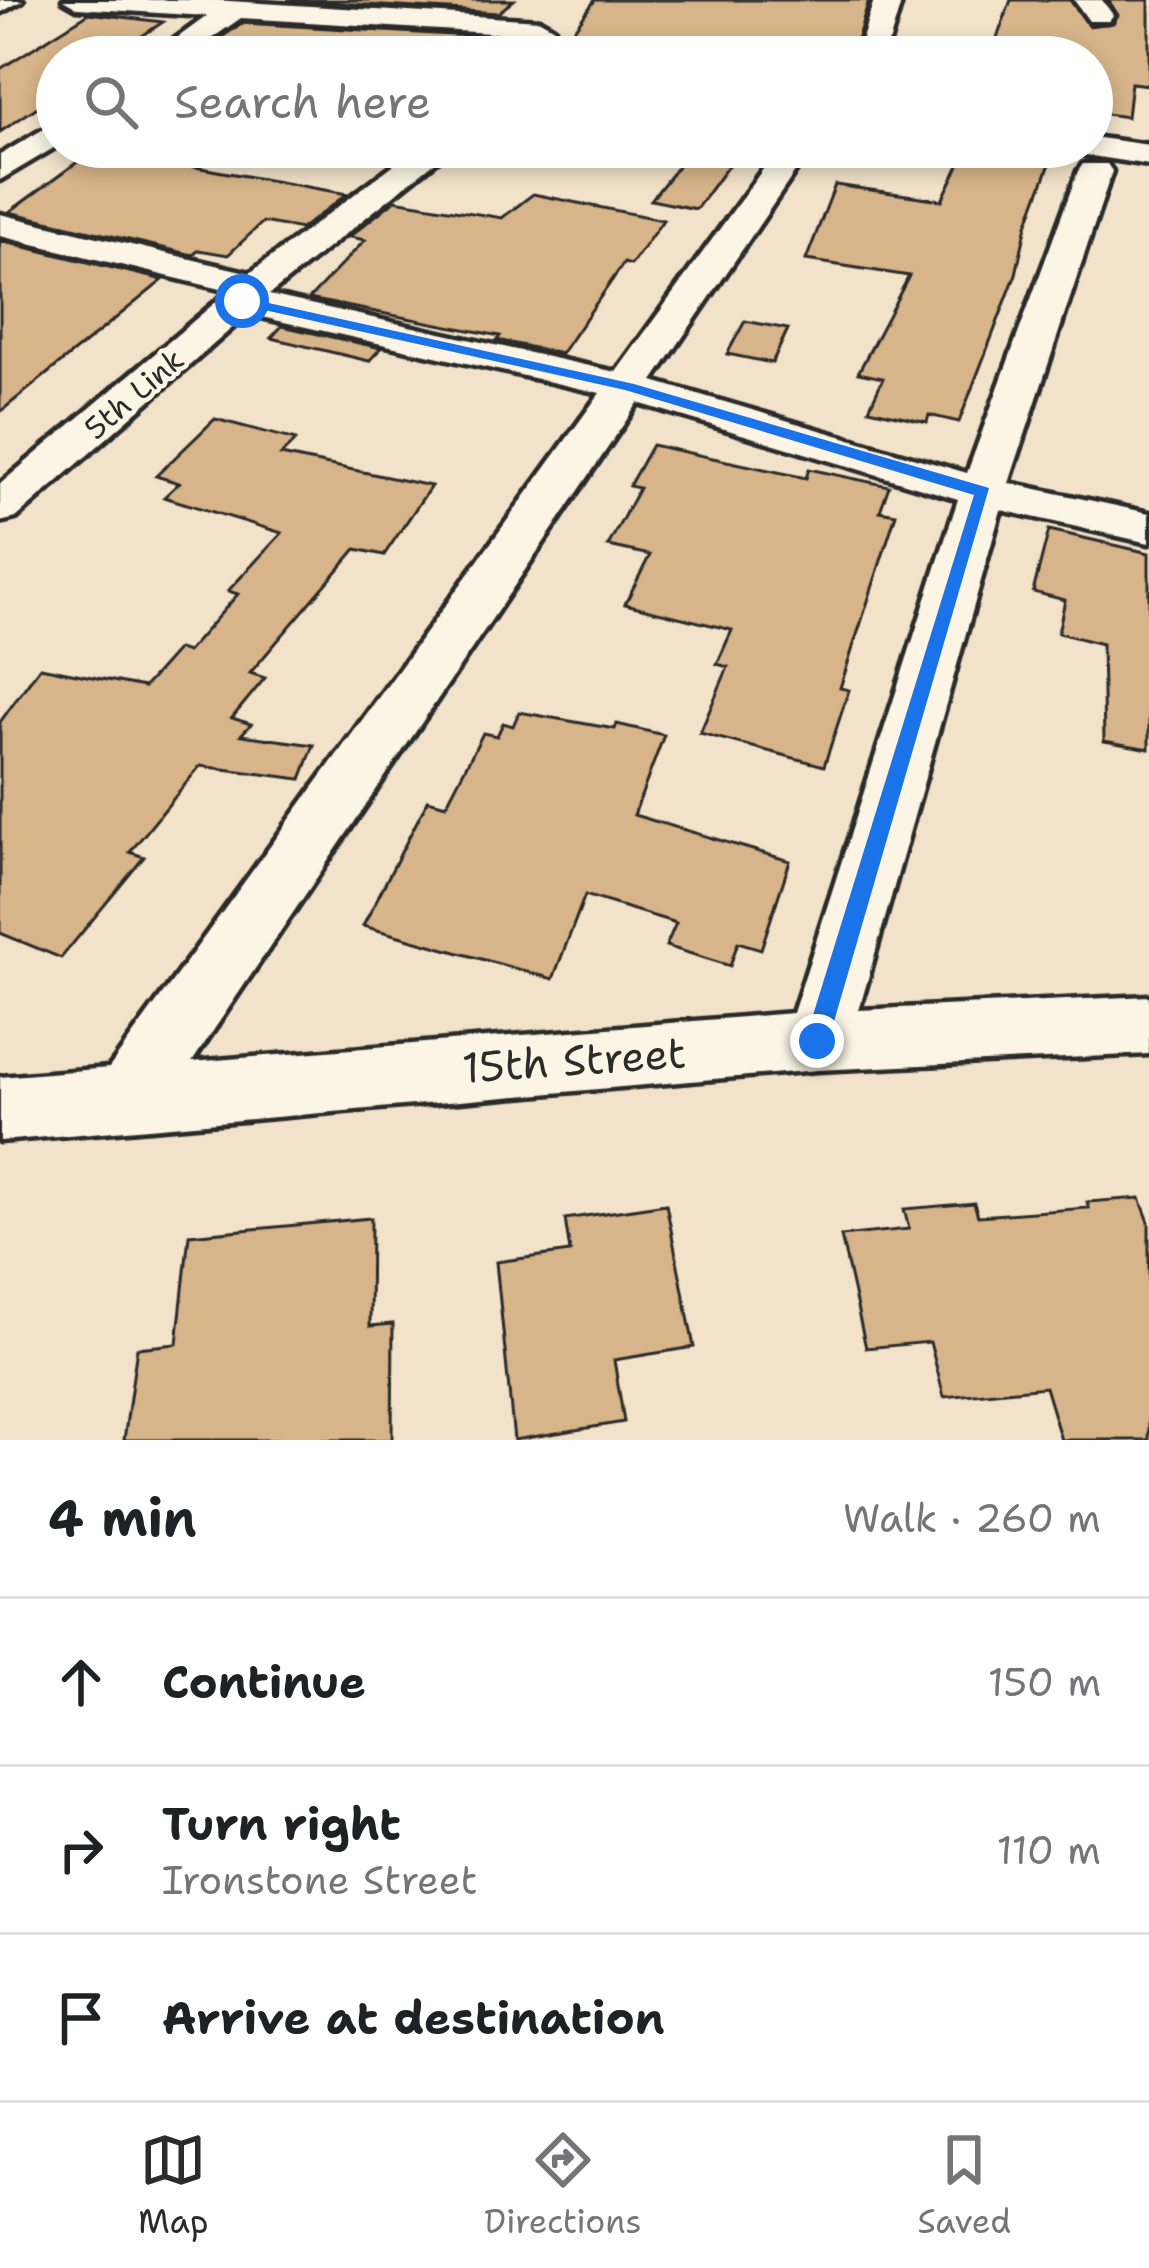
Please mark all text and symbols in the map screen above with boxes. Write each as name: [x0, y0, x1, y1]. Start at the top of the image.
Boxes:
search box: [36, 36, 1113, 168]
icon: search: [78, 69, 144, 135]
text: Search here: [174, 72, 431, 132]
route start: [215, 274, 269, 328]
street label: 5th Link: [76, 339, 192, 449]
route end: [790, 1014, 844, 1068]
street label: 15th Street: [460, 1024, 688, 1096]
text: 4 min: [48, 1484, 197, 1552]
text: Walk · 260 m: [843, 1492, 1101, 1544]
icon: ahead: [48, 1649, 114, 1715]
text: Continue: [162, 1652, 366, 1712]
text: 150 m: [988, 1656, 1101, 1708]
text: Turn right: [162, 1794, 401, 1854]
icon: right: [48, 1817, 114, 1883]
text: 110 m: [997, 1824, 1101, 1876]
text: Ironstone Street: [162, 1854, 477, 1906]
icon: arrive: [48, 1985, 114, 2051]
text: Arrive at destination: [162, 1988, 665, 2048]
tab: Map: [138, 2127, 209, 2244]
tab: Directions: [484, 2127, 642, 2244]
tab: Saved: [917, 2127, 1011, 2244]

